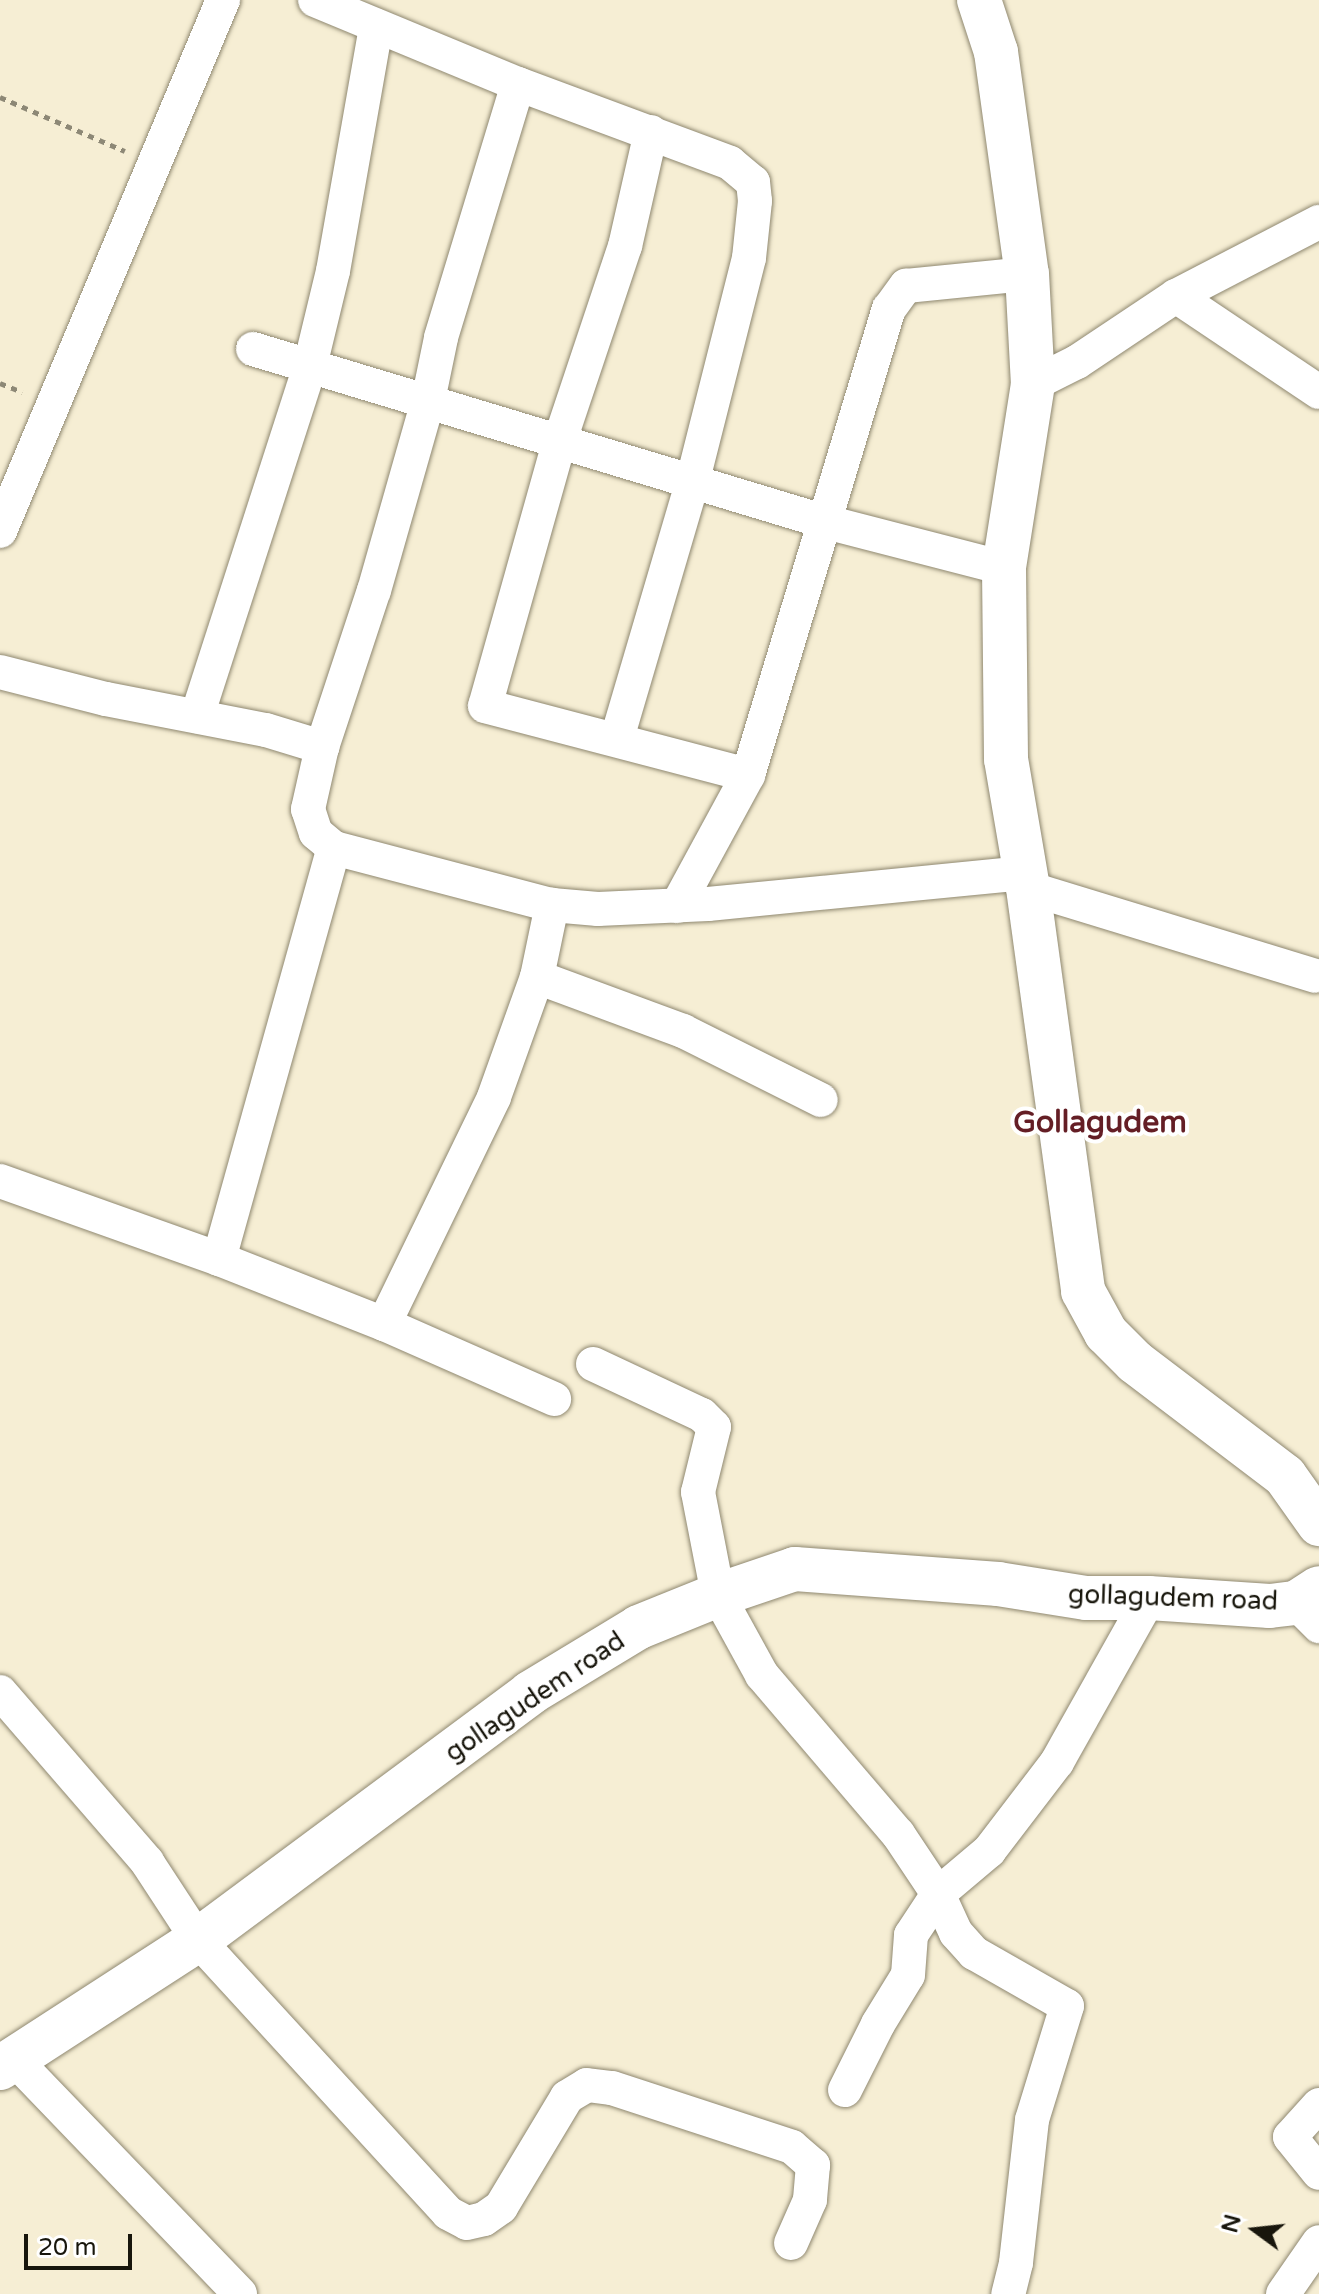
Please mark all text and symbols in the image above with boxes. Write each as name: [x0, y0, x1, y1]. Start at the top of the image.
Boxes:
district label: Gollagudem: [1013, 1105, 1187, 1141]
street label: gollagudem road: [1067, 1579, 1279, 1617]
street label: gollagudem road: [439, 1625, 631, 1769]
north arrow: [1215, 2190, 1295, 2270]
text: N: [1217, 2212, 1247, 2236]
scale bar: [28, 2218, 136, 2268]
text: 20 m: [38, 2233, 96, 2262]

